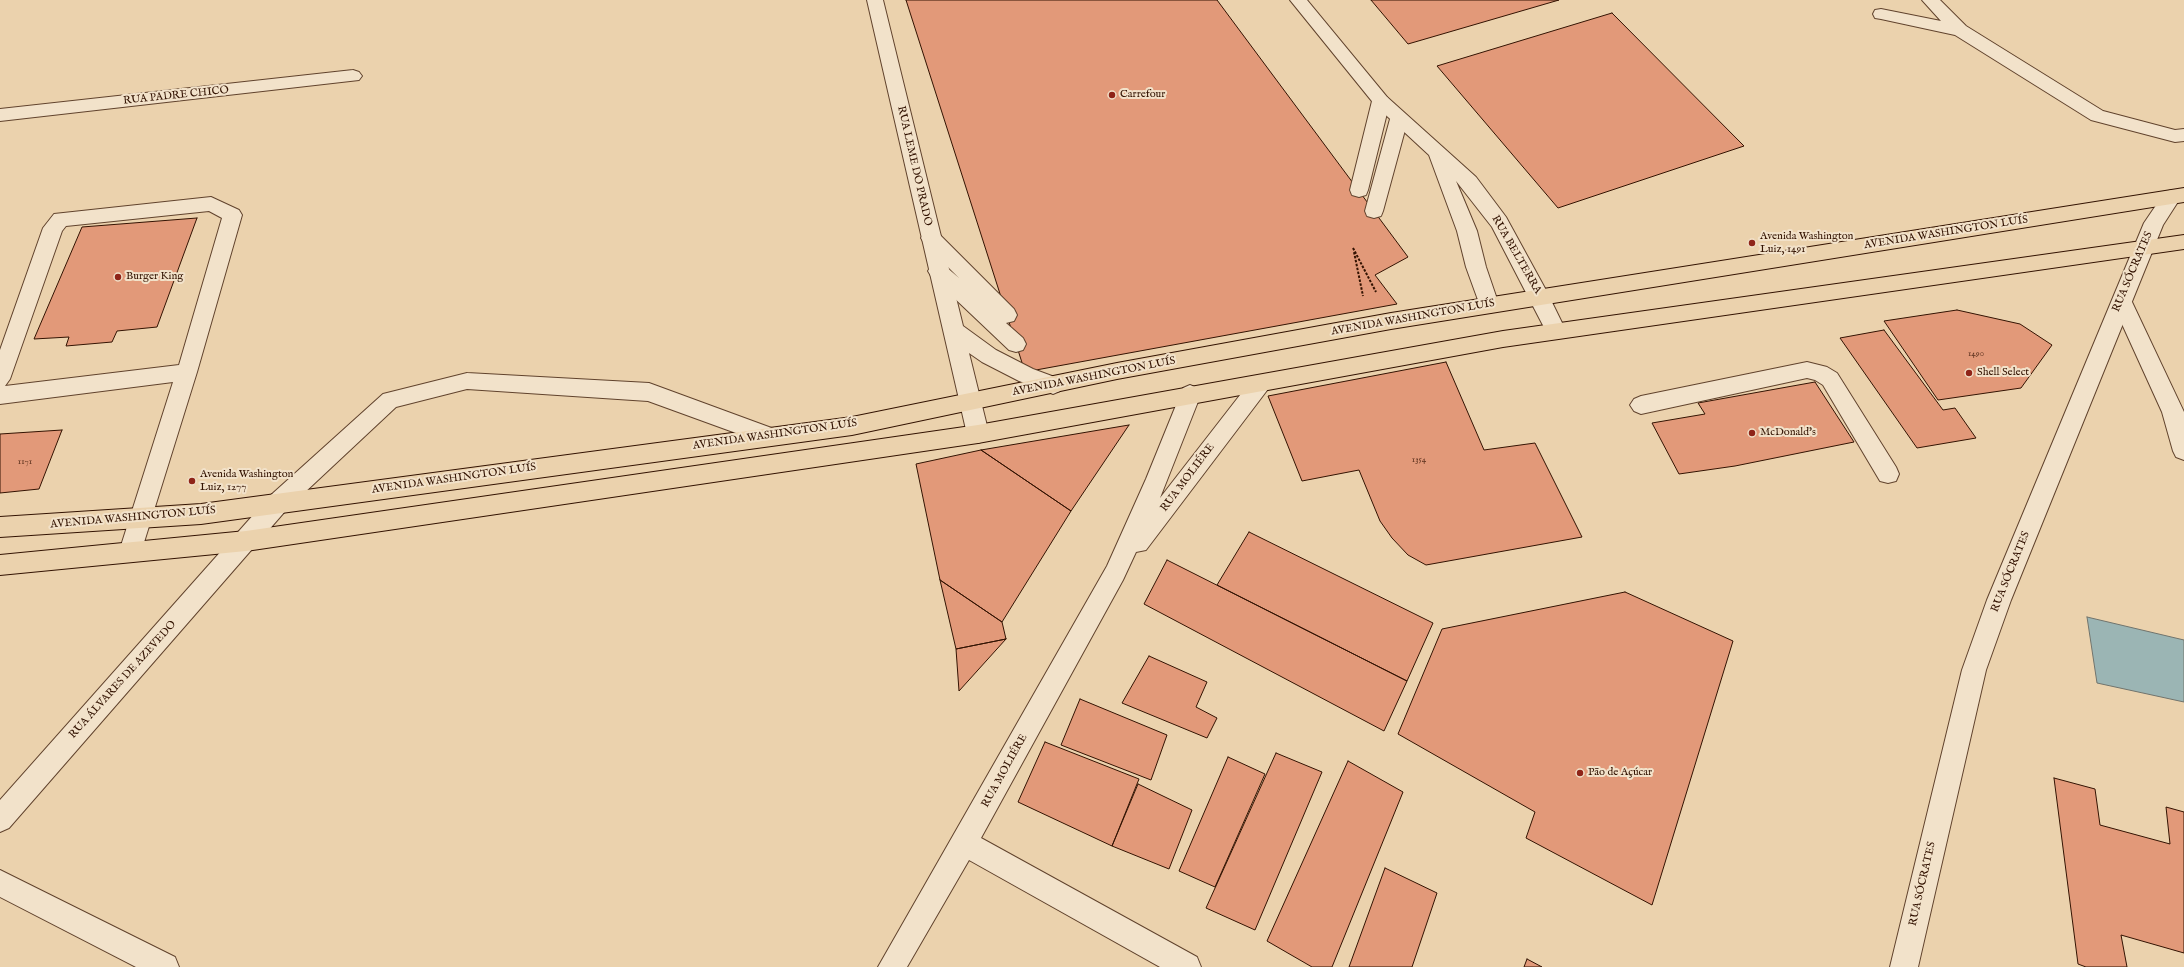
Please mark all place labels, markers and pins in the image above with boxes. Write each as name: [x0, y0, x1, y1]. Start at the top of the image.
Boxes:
place label: Carrefour: [1120, 88, 1165, 102]
marker: Carrefour: [1107, 90, 1117, 100]
place label: Avenida Washington Luiz, 1491: [1760, 230, 1853, 256]
marker: Avenida Washington Luiz, 1491: [1747, 238, 1757, 248]
place label: Burger King: [126, 270, 183, 284]
marker: Burger King: [113, 272, 123, 282]
place label: Shell Select: [1977, 366, 2029, 380]
marker: Shell Select: [1964, 368, 1974, 378]
place label: McDonald's: [1760, 426, 1816, 440]
marker: McDonald's: [1747, 428, 1757, 438]
place label: Avenida Washington Luiz, 1277: [200, 468, 293, 494]
marker: Avenida Washington Luiz, 1277: [187, 476, 197, 486]
place label: Pão de Açúcar: [1588, 766, 1652, 780]
marker: Pão de Açúcar: [1575, 768, 1585, 778]

